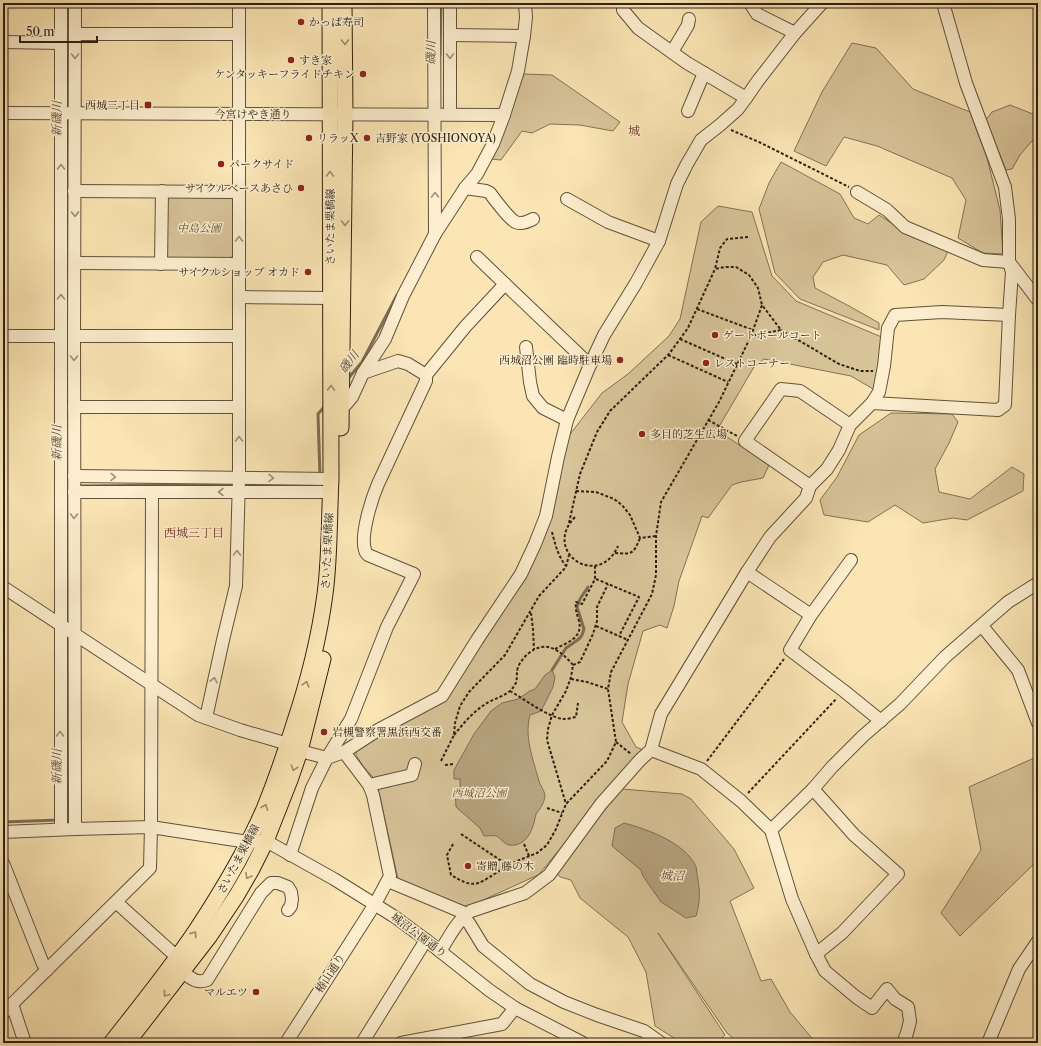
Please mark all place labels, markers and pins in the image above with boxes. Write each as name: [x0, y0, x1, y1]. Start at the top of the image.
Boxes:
place label: かっぱ寿司: [309, 15, 364, 29]
marker: かっぱ寿司: [296, 17, 306, 27]
place label: すき家: [299, 53, 332, 67]
marker: すき家: [286, 55, 296, 65]
place label: ケンタッキーフライドチキン: [214, 67, 355, 81]
marker: ケンタッキーフライドチキン: [358, 69, 368, 79]
place label: 西城三丁目: [85, 98, 140, 112]
marker: 西城三丁目: [143, 100, 153, 110]
place label: リラッX: [317, 131, 359, 145]
place label: 吉野家 (YOSHIONOYA): [375, 131, 496, 145]
marker: リラッX: [304, 133, 314, 143]
marker: 吉野家 (YOSHIONOYA): [362, 133, 372, 143]
place label: パークサイド: [229, 157, 294, 171]
marker: パークサイド: [216, 159, 226, 169]
place label: サイクルベースあさひ: [185, 181, 293, 195]
marker: サイクルベースあさひ: [296, 183, 306, 193]
place label: サイクルショップ オカド: [178, 265, 300, 279]
marker: サイクルショップ オカド: [303, 267, 313, 277]
place label: ゲートボールコート: [723, 328, 822, 342]
marker: ゲートボールコート: [710, 330, 720, 340]
place label: 西城沼公園 臨時駐車場: [499, 353, 612, 367]
marker: 西城沼公園 臨時駐車場: [615, 355, 625, 365]
place label: レストコーナー: [714, 356, 790, 370]
marker: レストコーナー: [701, 358, 711, 368]
place label: 多目的芝生広場: [650, 427, 727, 441]
marker: 多目的芝生広場: [637, 429, 647, 439]
place label: 岩槻警察署黒浜西交番: [332, 725, 442, 739]
marker: 岩槻警察署黒浜西交番: [319, 727, 329, 737]
place label: 寄贈 藤の木: [476, 859, 534, 873]
marker: 寄贈 藤の木: [463, 861, 473, 871]
place label: マルエツ: [204, 985, 248, 999]
marker: マルエツ: [251, 987, 261, 997]

